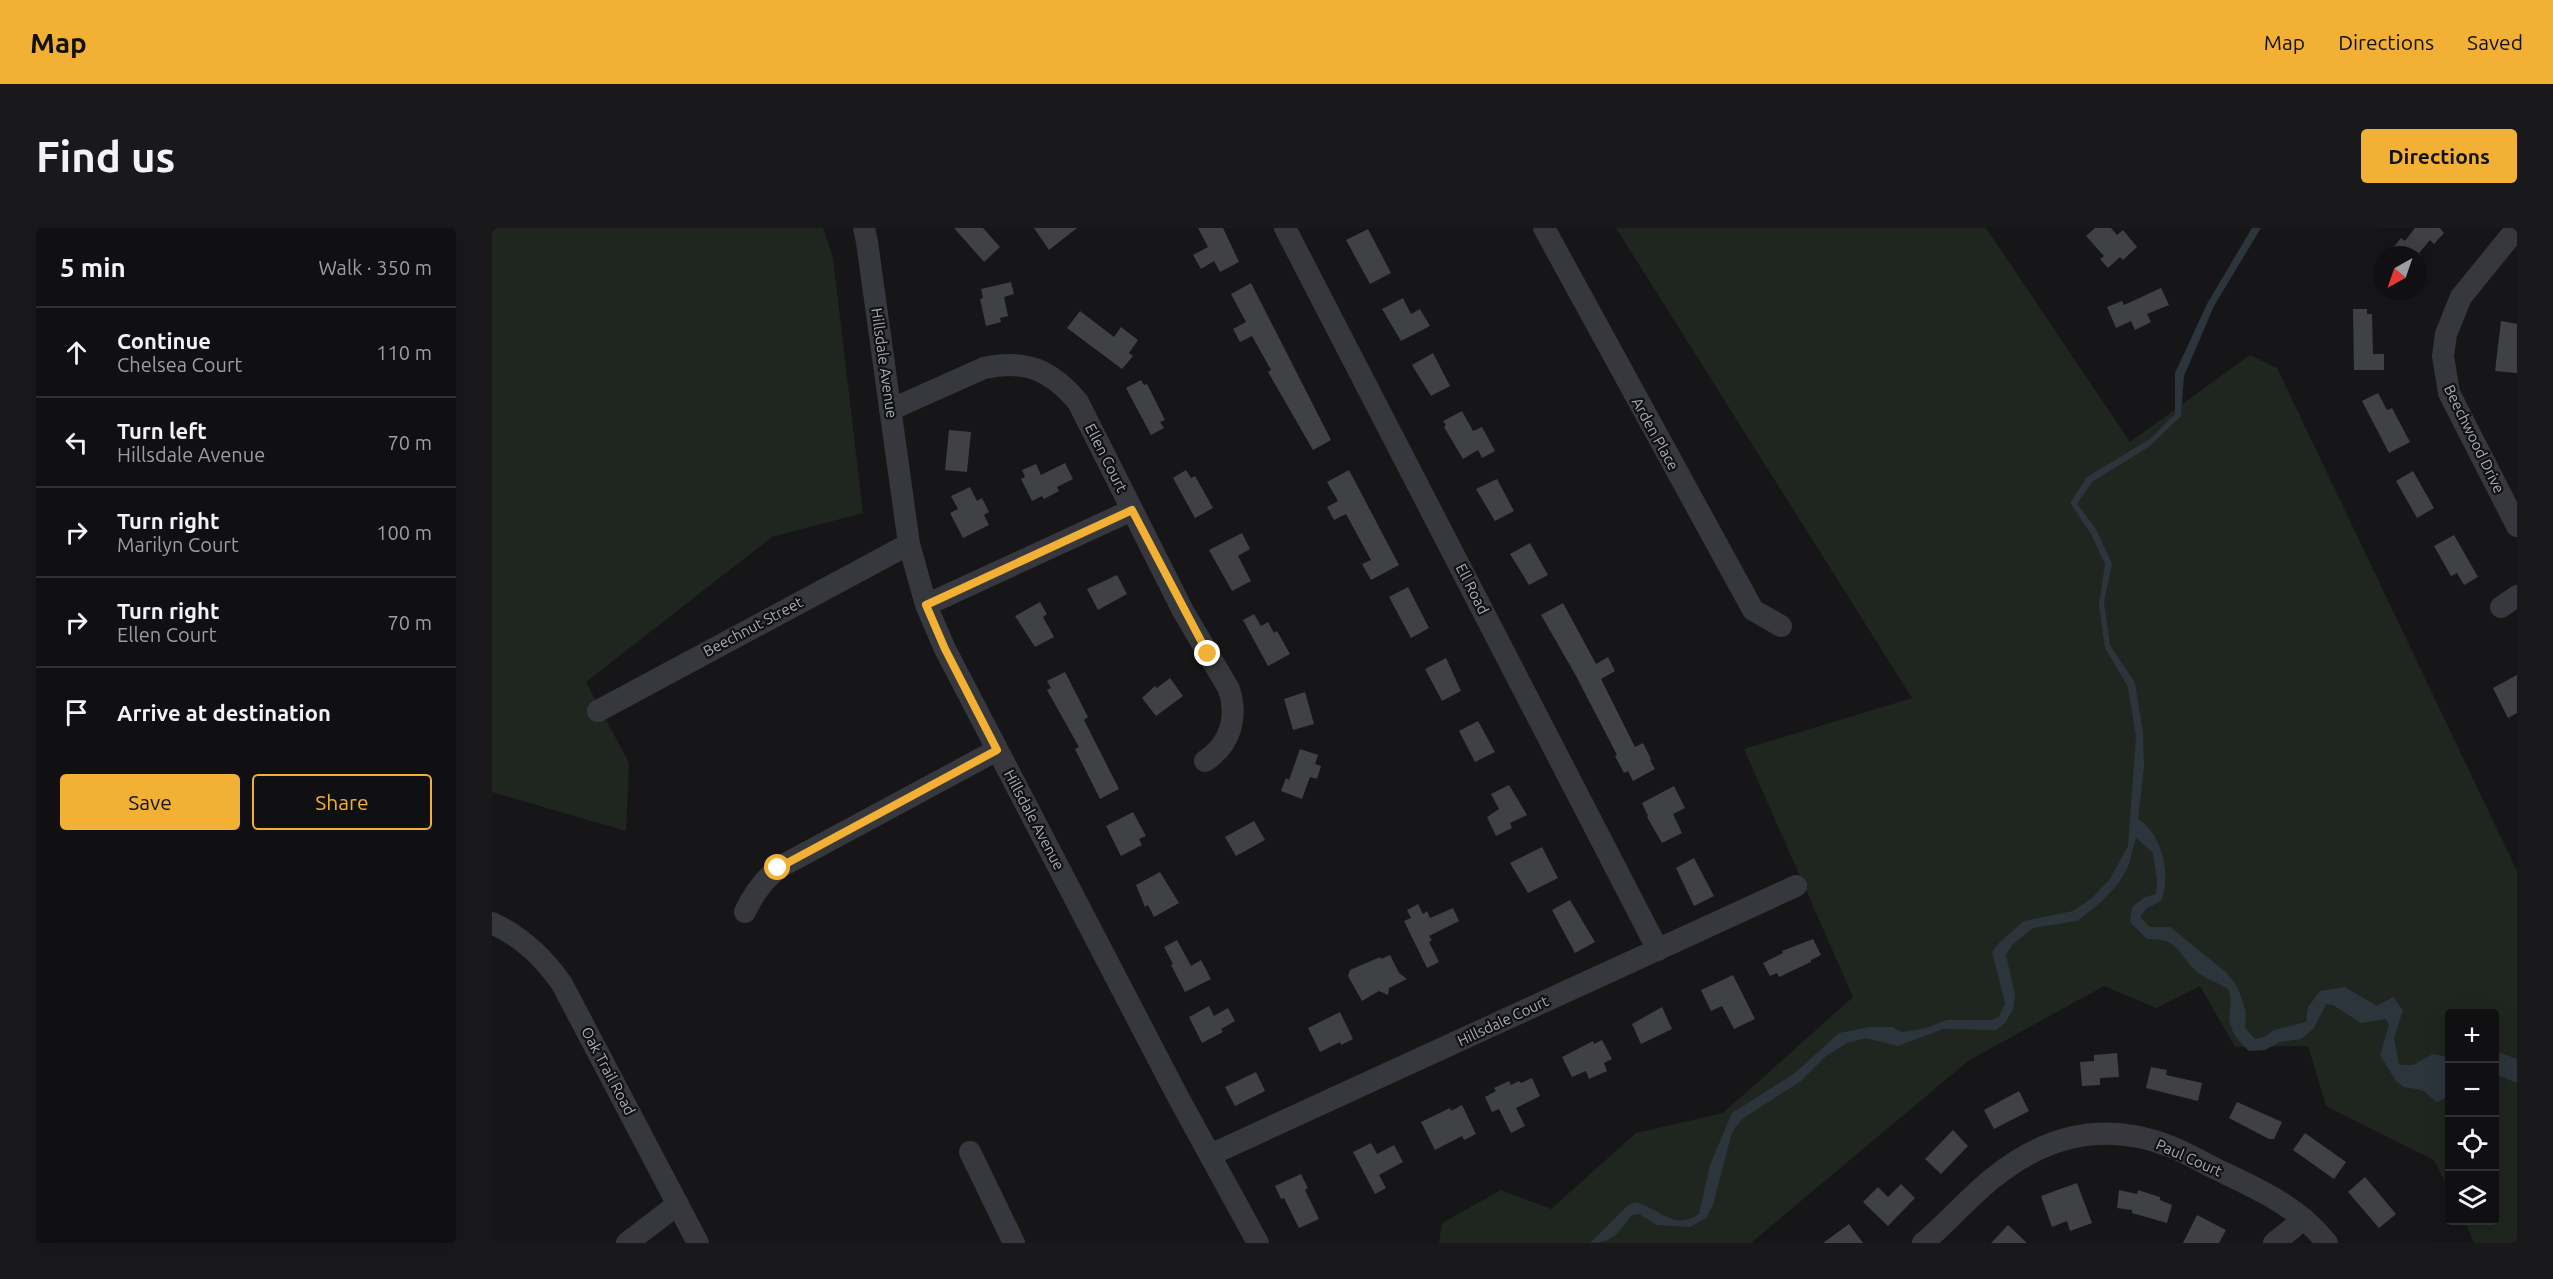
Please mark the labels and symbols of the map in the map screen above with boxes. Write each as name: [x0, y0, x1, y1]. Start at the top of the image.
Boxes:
north arrow: [2373, 246, 2427, 300]
street label: Hillsdale Avenue: [868, 307, 901, 419]
street label: Beechwood Drive: [2441, 382, 2508, 496]
street label: Arden Place: [1629, 395, 1682, 473]
street label: Ellen Court: [1082, 421, 1131, 495]
street label: Ell Road: [1453, 561, 1492, 617]
street label: Beechnut Street: [700, 593, 805, 660]
route end: [1194, 640, 1220, 666]
street label: Hillsdale Avenue: [1001, 767, 1068, 873]
route start: [764, 854, 790, 880]
street label: Hillsdale Court: [1454, 992, 1551, 1049]
street label: Oak Trail Road: [578, 1024, 639, 1118]
street label: Paul Court: [2154, 1135, 2225, 1180]

